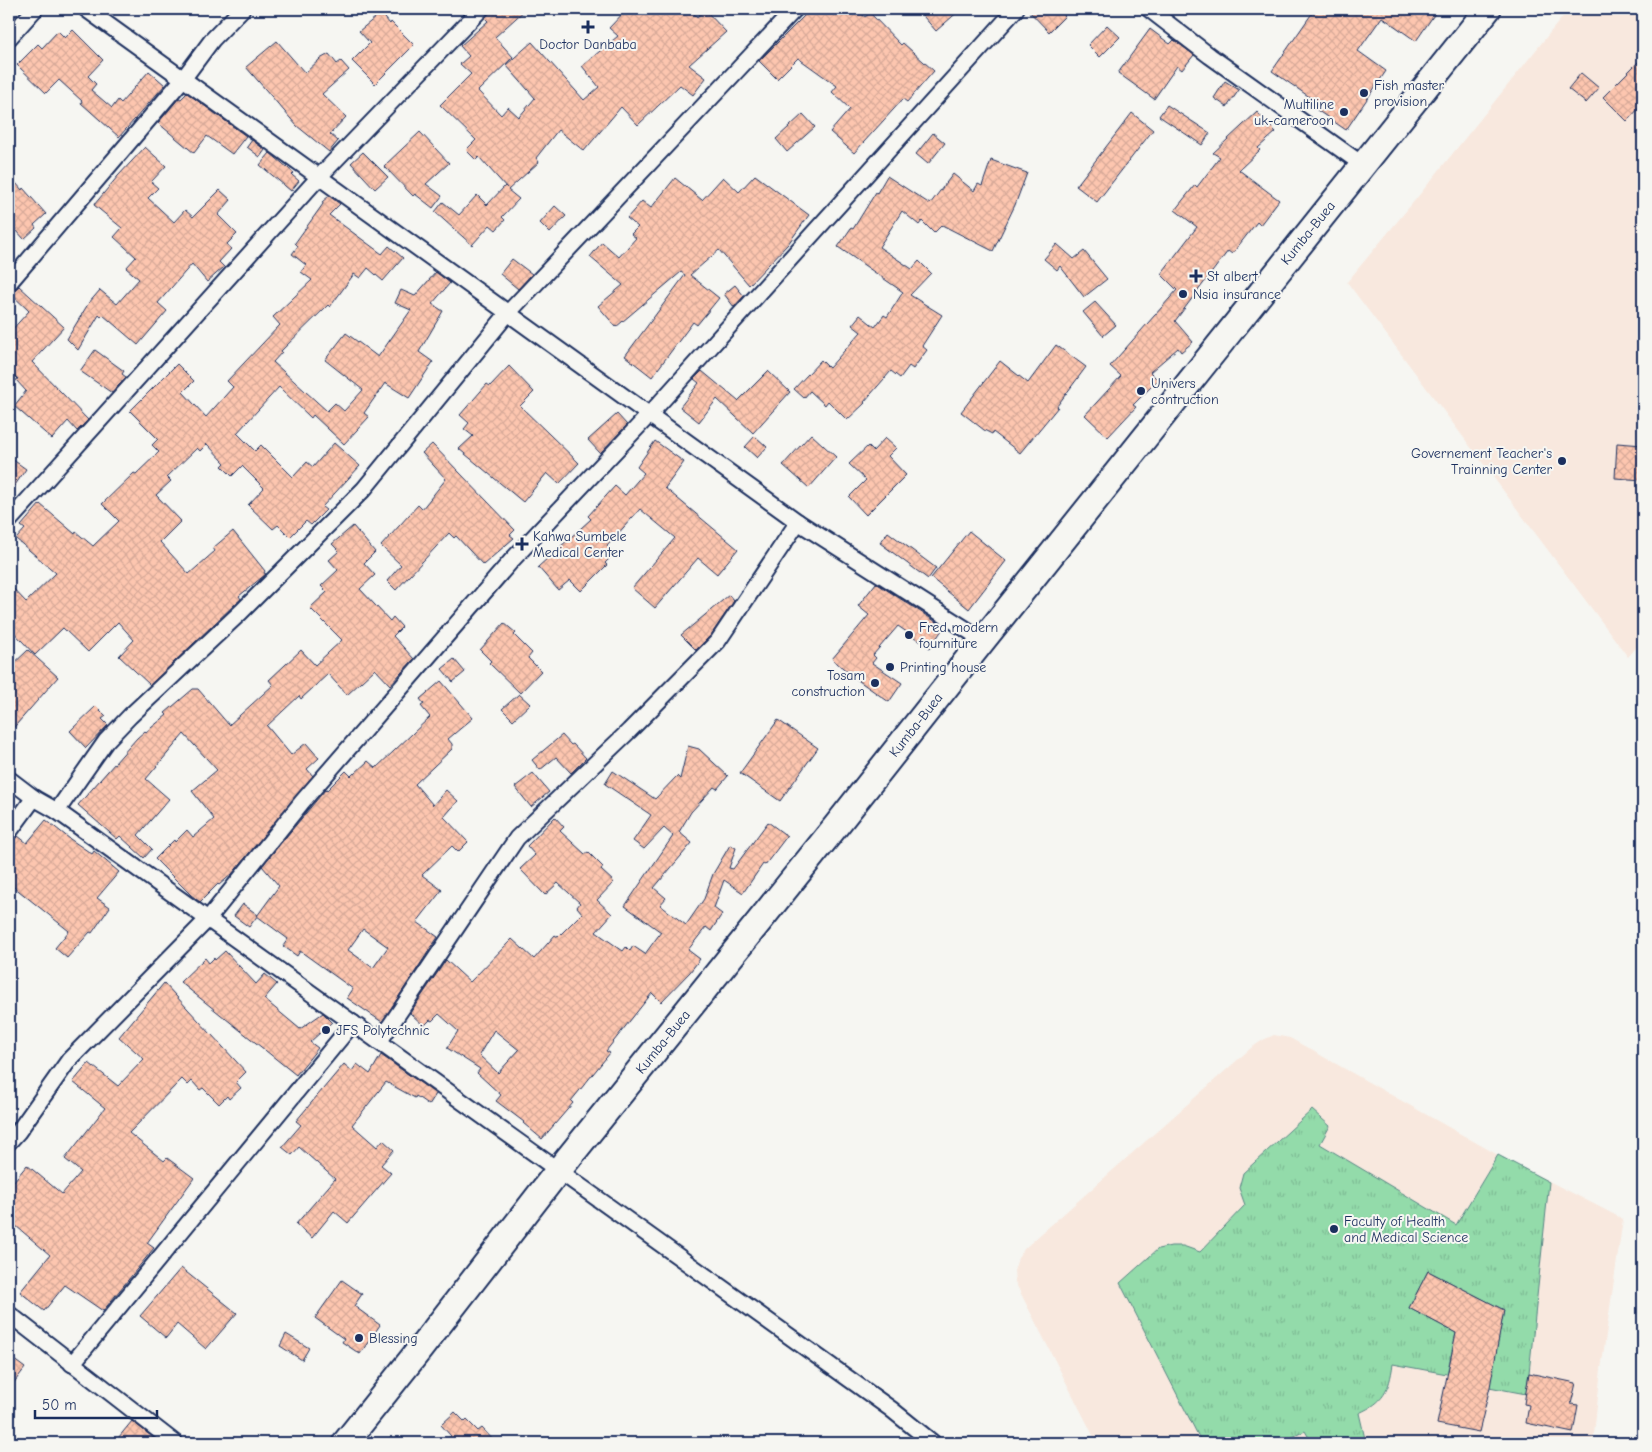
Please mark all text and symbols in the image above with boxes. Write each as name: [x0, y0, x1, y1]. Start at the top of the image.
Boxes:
marker: Doctor Danbaba: [581, 20, 595, 34]
place label: Doctor Danbaba: [539, 36, 637, 53]
place label: Fish master provision: [1374, 77, 1444, 110]
marker: Fish master provision: [1358, 87, 1370, 99]
place label: Multiline uk-cameroon: [1254, 96, 1334, 129]
marker: Multiline uk-cameroon: [1338, 106, 1350, 118]
street label: Kumba-Buea: [1277, 198, 1339, 268]
place label: St albert: [1207, 268, 1259, 285]
marker: St albert: [1189, 269, 1203, 283]
place label: Nsia insurance: [1193, 286, 1281, 303]
marker: Nsia insurance: [1177, 288, 1189, 300]
place label: Univers contruction: [1151, 375, 1219, 408]
marker: Univers contruction: [1135, 385, 1147, 397]
place label: Governement Teacher's Trainning Center: [1411, 445, 1552, 478]
marker: Governement Teacher's Trainning Center: [1556, 455, 1568, 467]
place label: Kahwa Sumbele Medical Center: [533, 528, 627, 561]
marker: Kahwa Sumbele Medical Center: [515, 537, 529, 551]
place label: Fred modern fourniture: [918, 619, 998, 652]
marker: Fred modern fourniture: [903, 629, 915, 641]
place label: Printing house: [900, 659, 986, 676]
marker: Printing house: [884, 661, 896, 673]
place label: Tosam construction: [791, 667, 865, 700]
marker: Tosam construction: [869, 677, 881, 689]
street label: Kumba-Buea: [886, 689, 946, 761]
street label: Kumba-Buea: [632, 1007, 694, 1077]
place label: JFS Polytechnic: [336, 1022, 430, 1039]
marker: JFS Polytechnic: [320, 1024, 332, 1036]
place label: Faculty of Health and Medical Science: [1344, 1213, 1468, 1246]
marker: Faculty of Health and Medical Science: [1328, 1223, 1340, 1235]
place label: Blessing: [369, 1330, 418, 1347]
marker: Blessing: [353, 1332, 365, 1344]
scale bar: [35, 1387, 158, 1419]
text: 50 m: [42, 1396, 77, 1414]

